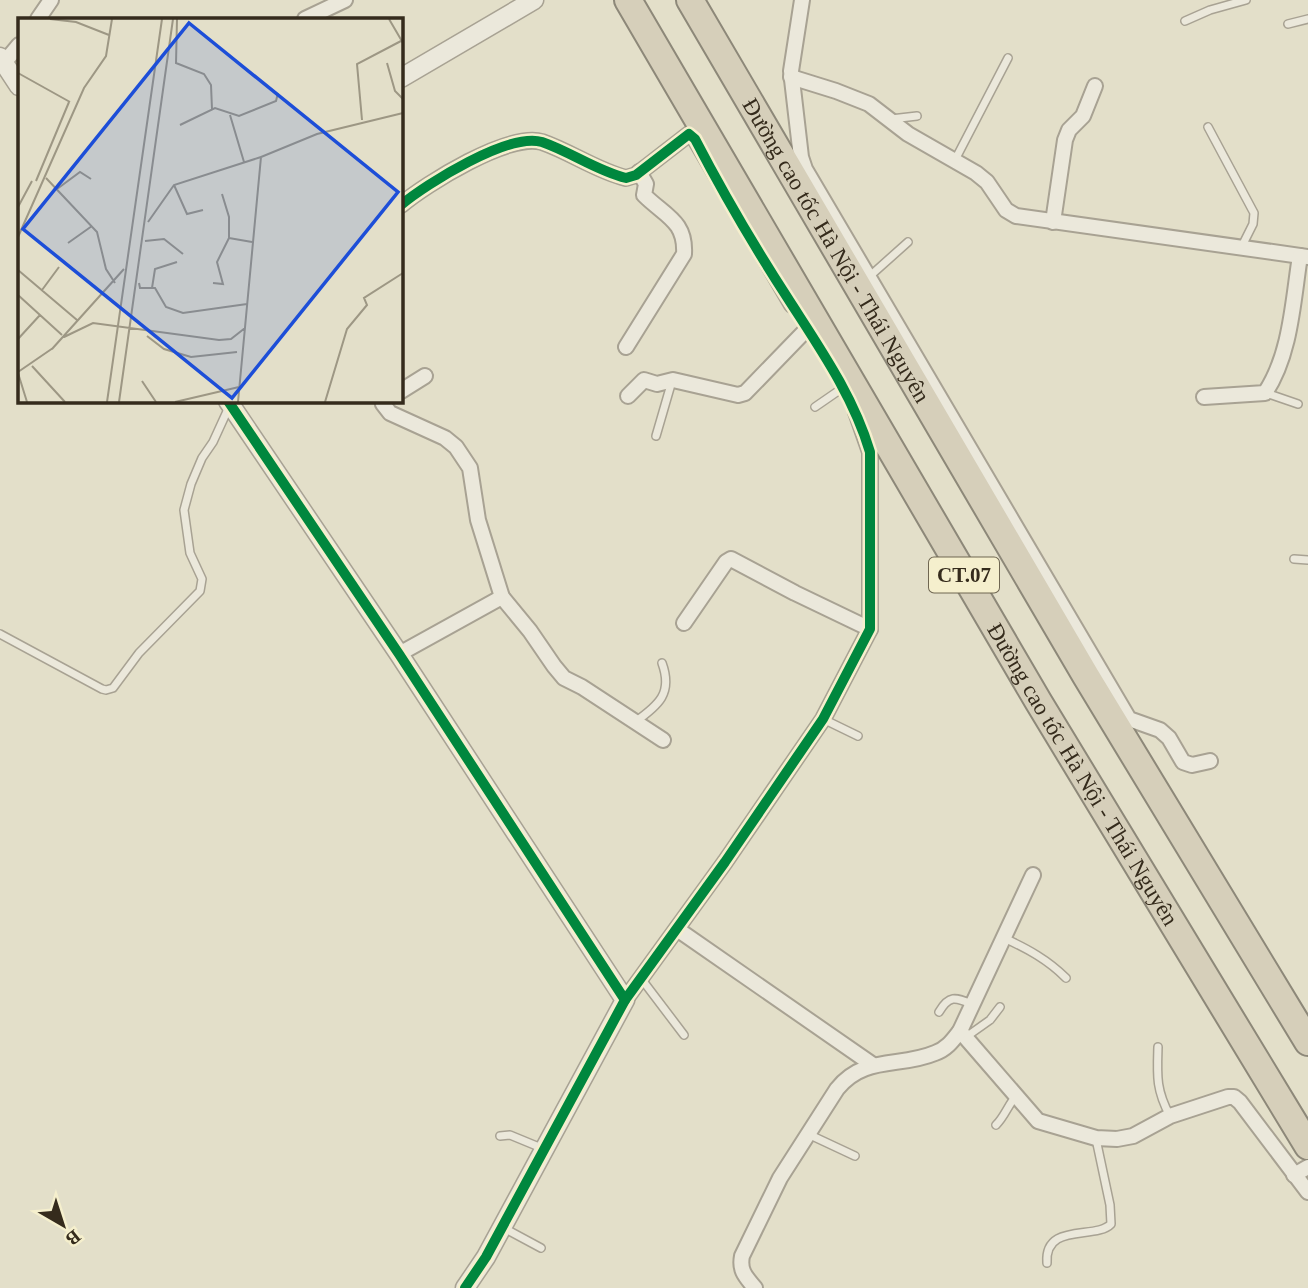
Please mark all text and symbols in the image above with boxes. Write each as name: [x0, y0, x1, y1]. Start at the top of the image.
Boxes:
inset map: [18, 18, 402, 402]
street label: Đường cao tốc Hà Nội - Thái Nguyên: [737, 94, 935, 407]
road number: CT.07: [929, 558, 999, 592]
street label: Đường cao tốc Hà Nội - Thái Nguyên: [982, 619, 1183, 930]
north arrow: [28, 1190, 98, 1260]
text: B: [62, 1226, 85, 1250]

